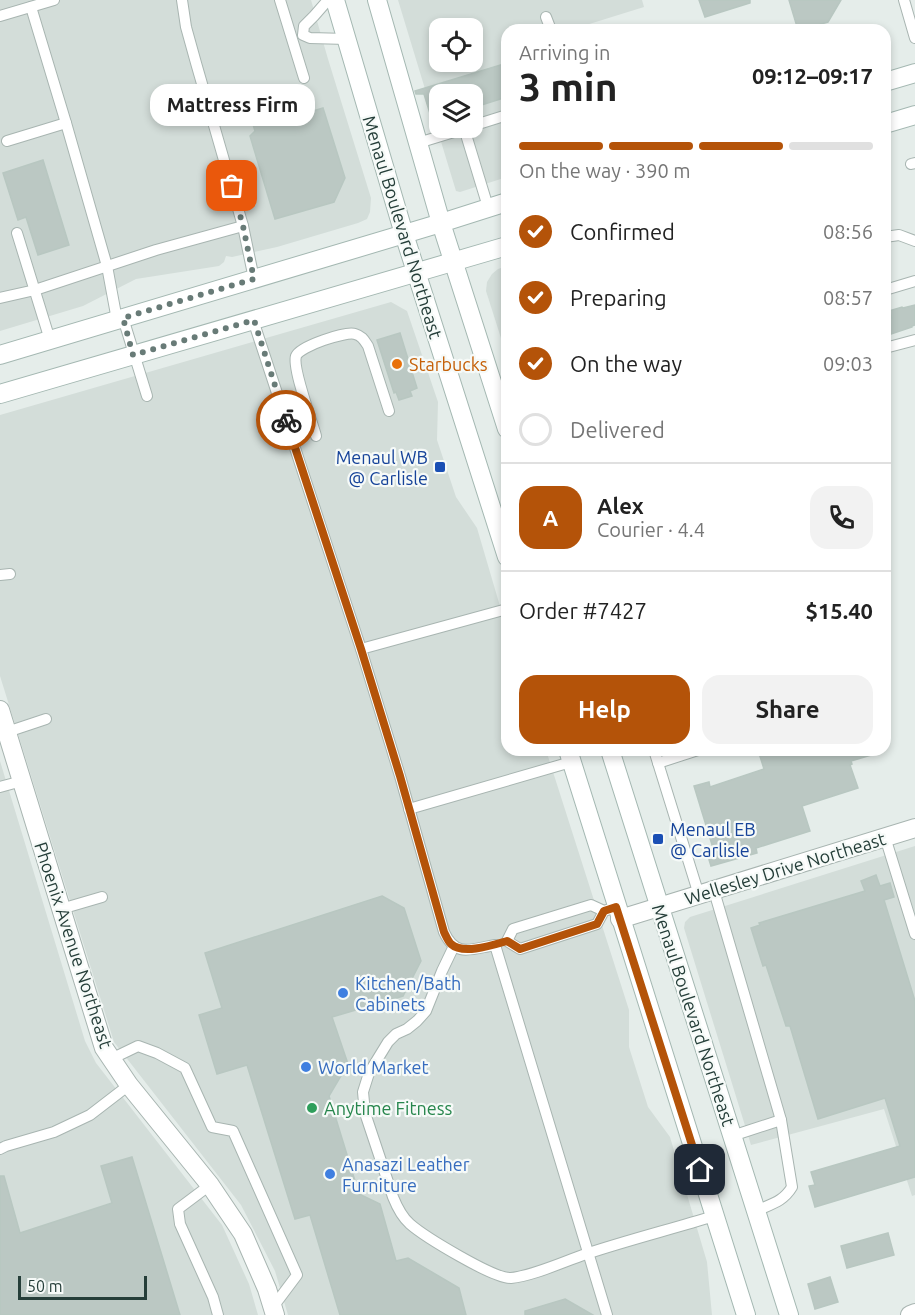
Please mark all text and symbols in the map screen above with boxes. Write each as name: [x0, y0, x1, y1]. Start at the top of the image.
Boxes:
map controls: [429, 18, 483, 138]
button: locate: [429, 18, 483, 72]
text: Arriving in: [519, 41, 610, 64]
text: 09:12–09:17: [752, 63, 873, 88]
text: 3 min: [519, 65, 618, 108]
callout: Mattress Firm: [150, 84, 314, 126]
button: layers: [429, 84, 483, 138]
text: Mattress Firm: [167, 93, 298, 116]
street label: Menaul Boulevard Northeast: [359, 113, 447, 341]
text: On the way · 390 m: [519, 159, 691, 182]
pin: [206, 160, 257, 211]
icon: bag: [215, 169, 248, 202]
icon: check: [519, 215, 552, 248]
text: Confirmed: [570, 219, 675, 244]
text: 08:56: [823, 220, 873, 243]
icon: check: [519, 281, 552, 314]
text: Preparing: [570, 285, 667, 310]
text: 08:57: [823, 286, 873, 309]
icon: check: [519, 347, 552, 380]
text: On the way: [570, 351, 682, 376]
text: 09:03: [823, 352, 873, 375]
place label: Starbucks: [409, 354, 488, 374]
marker: Starbucks: [390, 357, 404, 371]
courier: [256, 390, 316, 450]
icon: bike: [270, 404, 303, 437]
text: Delivered: [570, 417, 665, 442]
place label: Menaul WB @ Carlisle: [336, 447, 428, 488]
marker: Menaul WB @ Carlisle: [433, 460, 447, 474]
button: phone: [810, 486, 873, 549]
text: Alex: [597, 493, 644, 518]
text: A: [543, 505, 558, 530]
text: Courier · 4.4: [597, 518, 705, 541]
text: Order #7427: [519, 598, 647, 623]
text: $15.40: [806, 598, 873, 623]
button: Help: [519, 675, 690, 744]
button: Share: [702, 675, 873, 744]
place label: Menaul EB @ Carlisle: [670, 819, 756, 860]
street label: Wellesley Drive Northeast: [682, 828, 888, 908]
marker: Menaul EB @ Carlisle: [651, 832, 665, 846]
street label: Phoenix Avenue Northeast: [31, 839, 117, 1051]
street label: Menaul Boulevard Northeast: [649, 901, 739, 1129]
place label: Kitchen/Bath Cabinets: [355, 973, 461, 1014]
marker: Kitchen/Bath Cabinets: [336, 986, 350, 1000]
place label: World Market: [318, 1057, 429, 1077]
marker: World Market: [299, 1060, 313, 1074]
place label: Anytime Fitness: [324, 1098, 452, 1118]
marker: Anytime Fitness: [305, 1101, 319, 1115]
pin: [674, 1144, 725, 1195]
icon: home: [683, 1153, 716, 1186]
place label: Anasazi Leather Furniture: [342, 1154, 470, 1195]
marker: Anasazi Leather Furniture: [323, 1167, 337, 1181]
scale bar: [18, 1273, 147, 1300]
text: 50 m: [27, 1277, 63, 1295]

